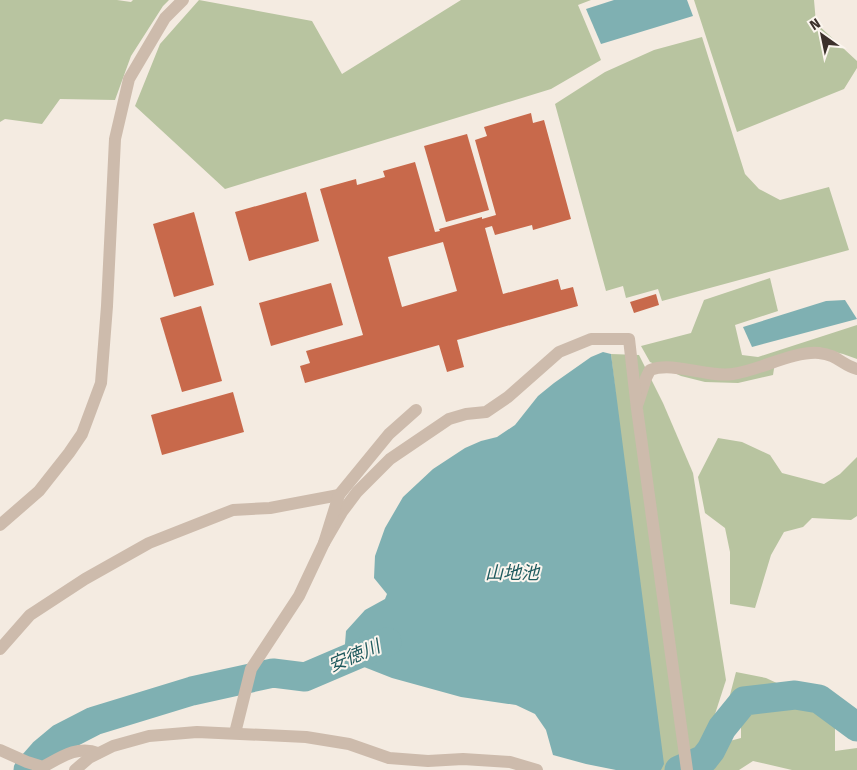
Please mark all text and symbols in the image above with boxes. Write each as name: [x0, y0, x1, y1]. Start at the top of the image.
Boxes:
north arrow: [797, 10, 847, 60]
text: N: [807, 15, 824, 34]
water label: 山地池: [485, 562, 541, 584]
water label: 安徳川: [325, 635, 385, 677]

